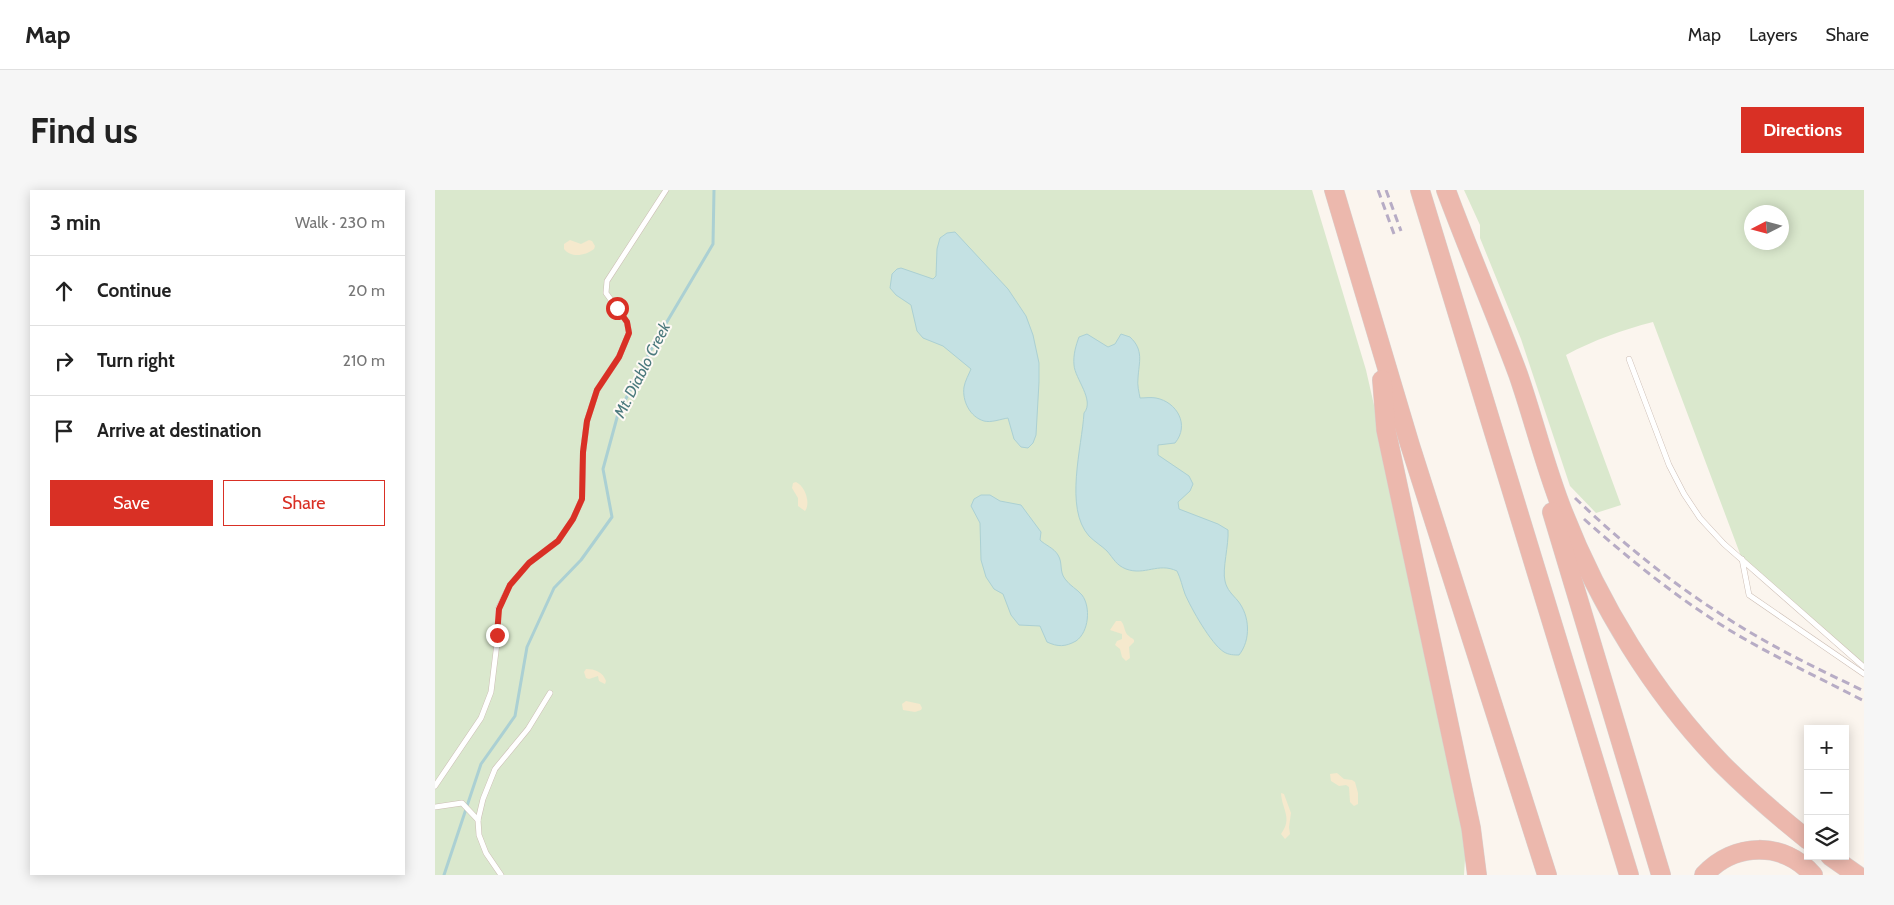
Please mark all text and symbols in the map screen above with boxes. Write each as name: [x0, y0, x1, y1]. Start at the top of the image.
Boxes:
text: Map: [25, 20, 71, 49]
text: Map: [1688, 24, 1721, 46]
text: Layers: [1749, 24, 1798, 46]
text: Share: [1826, 24, 1869, 46]
button: Directions: [1741, 107, 1864, 153]
text: Find us: [30, 109, 138, 152]
north arrow: [1744, 205, 1789, 250]
text: 3 min: [50, 210, 101, 235]
text: Walk · 230 m: [295, 213, 385, 232]
icon: ahead: [50, 277, 78, 305]
text: Continue: [97, 279, 171, 302]
text: 20 m: [348, 281, 385, 300]
route start: [606, 297, 629, 320]
water label: Mt. Diablo Creek: [609, 318, 675, 422]
icon: right: [50, 347, 78, 375]
text: Turn right: [97, 349, 175, 372]
text: 210 m: [343, 351, 385, 370]
icon: arrive: [50, 417, 78, 445]
text: Arrive at destination: [97, 419, 261, 442]
button: Save: [50, 480, 213, 526]
button: Share: [223, 480, 385, 526]
route end: [486, 624, 509, 647]
map controls: [1804, 725, 1849, 860]
button: +: [1804, 725, 1849, 770]
button: −: [1804, 770, 1849, 815]
button: layers: [1804, 815, 1849, 860]

